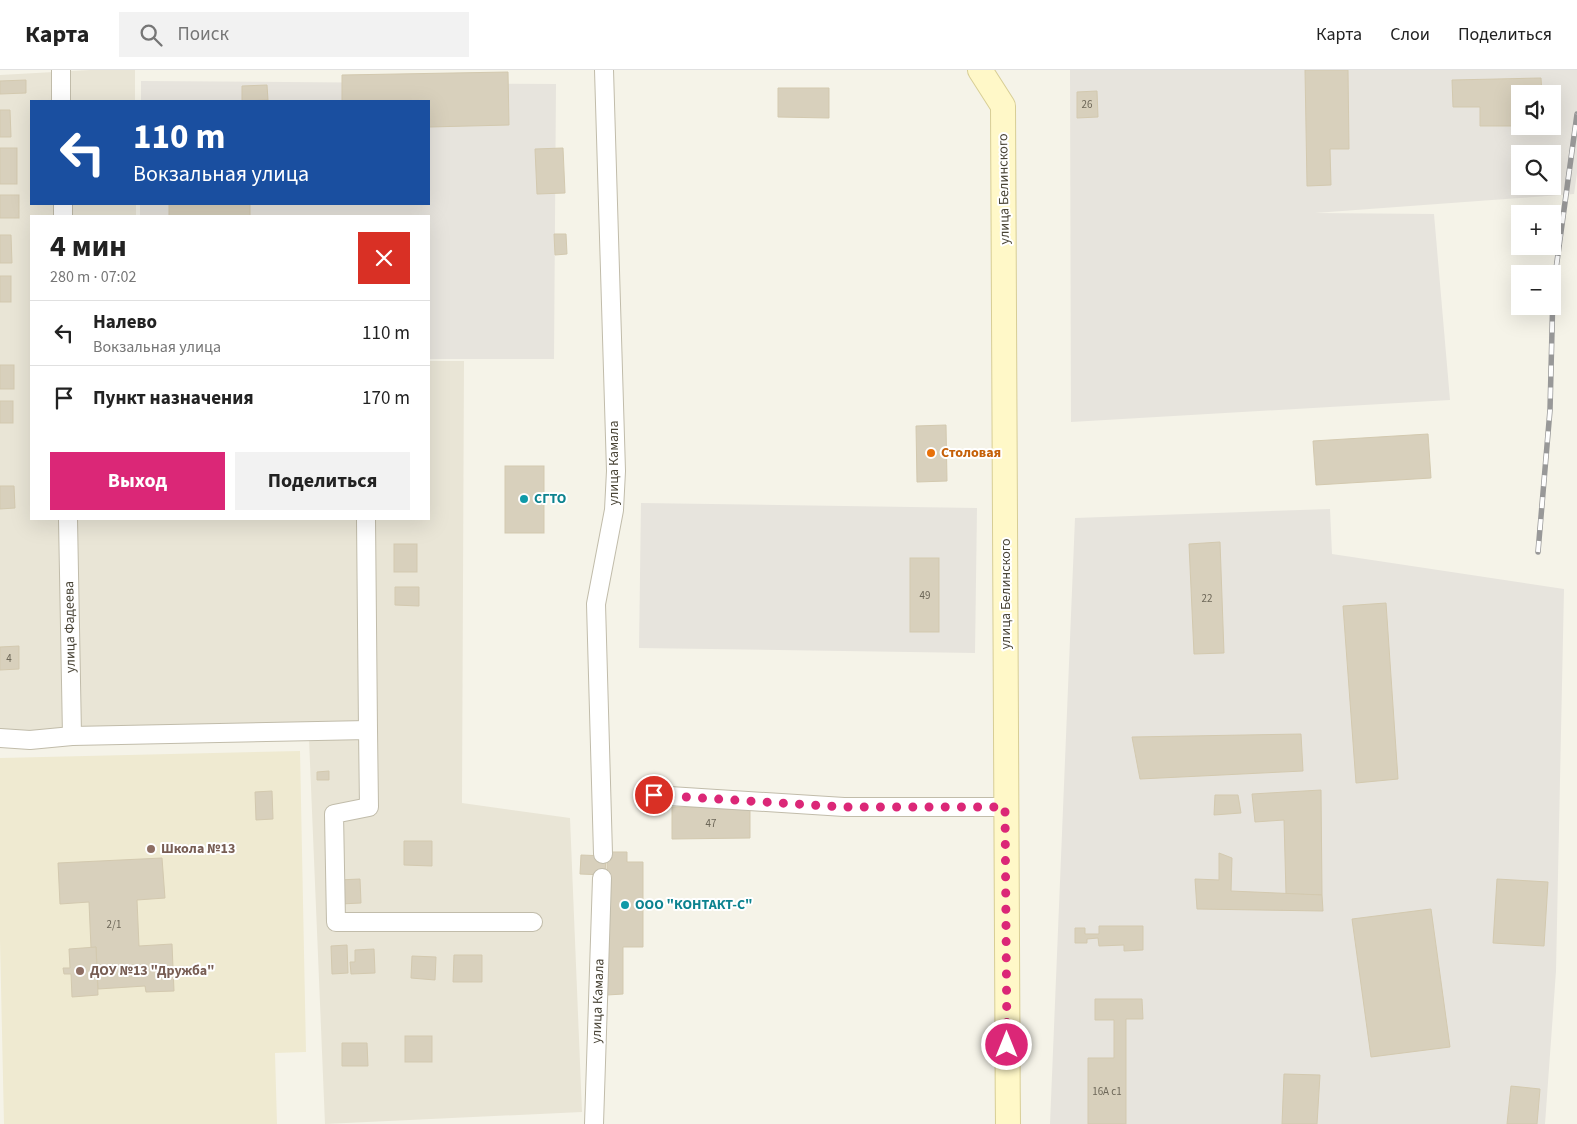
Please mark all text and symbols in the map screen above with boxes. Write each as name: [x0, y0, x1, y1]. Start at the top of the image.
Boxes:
search box: [119, 12, 469, 57]
text: Карта: [25, 17, 89, 52]
icon: search: [137, 21, 165, 49]
text: Поиск: [177, 21, 229, 48]
text: Карта: [1316, 22, 1362, 47]
text: Слои: [1390, 22, 1430, 47]
text: Поделиться: [1458, 22, 1552, 47]
map controls: [1511, 85, 1561, 315]
button: sound: [1511, 85, 1561, 135]
house number: 26: [1082, 97, 1093, 112]
text: 110 m: [133, 112, 225, 162]
icon: left: [50, 120, 115, 185]
street label: улица Белинского: [993, 133, 1015, 245]
button: search: [1511, 145, 1561, 195]
text: Вокзальная улица: [133, 158, 309, 190]
button: +: [1511, 205, 1561, 255]
text: 4 мин: [50, 225, 127, 268]
button: close: [358, 232, 410, 284]
button: −: [1511, 265, 1561, 315]
text: 280 m · 07:02: [50, 266, 137, 288]
text: Налево: [93, 309, 157, 336]
icon: left: [50, 319, 78, 347]
text: 110 m: [362, 320, 410, 347]
text: Вокзальная улица: [93, 336, 221, 358]
icon: arrive: [50, 384, 78, 412]
text: Пункт назначения: [93, 385, 254, 412]
text: 170 m: [362, 385, 410, 412]
street label: улица Камала: [604, 420, 624, 506]
place label: Столовая: [941, 443, 1001, 463]
marker: Столовая: [925, 447, 937, 459]
button: Выход: [50, 452, 225, 510]
button: Поделиться: [235, 452, 410, 510]
place label: СГТО: [534, 489, 566, 509]
marker: СГТО: [518, 493, 530, 505]
street label: улица Белинского: [996, 538, 1016, 650]
street label: улица Фадеева: [59, 581, 81, 673]
house number: 49: [920, 588, 930, 603]
house number: 22: [1202, 591, 1212, 606]
house number: 4: [6, 651, 12, 666]
pin: [633, 774, 675, 816]
icon: arrive: [640, 781, 668, 809]
house number: 47: [706, 816, 716, 831]
place label: Школа №13: [161, 839, 235, 859]
marker: Школа №13: [145, 843, 157, 855]
place label: ООО "КОНТАКТ-С": [635, 895, 753, 915]
marker: ООО "КОНТАКТ-С": [619, 899, 631, 911]
house number: 2/1: [107, 917, 121, 932]
street label: улица Камала: [587, 958, 609, 1044]
place label: ДОУ №13 "Дружба": [90, 961, 215, 981]
marker: ДОУ №13 "Дружба": [74, 965, 86, 977]
position arrow: [980, 1018, 1032, 1070]
house number: 16А с1: [1092, 1084, 1122, 1099]

